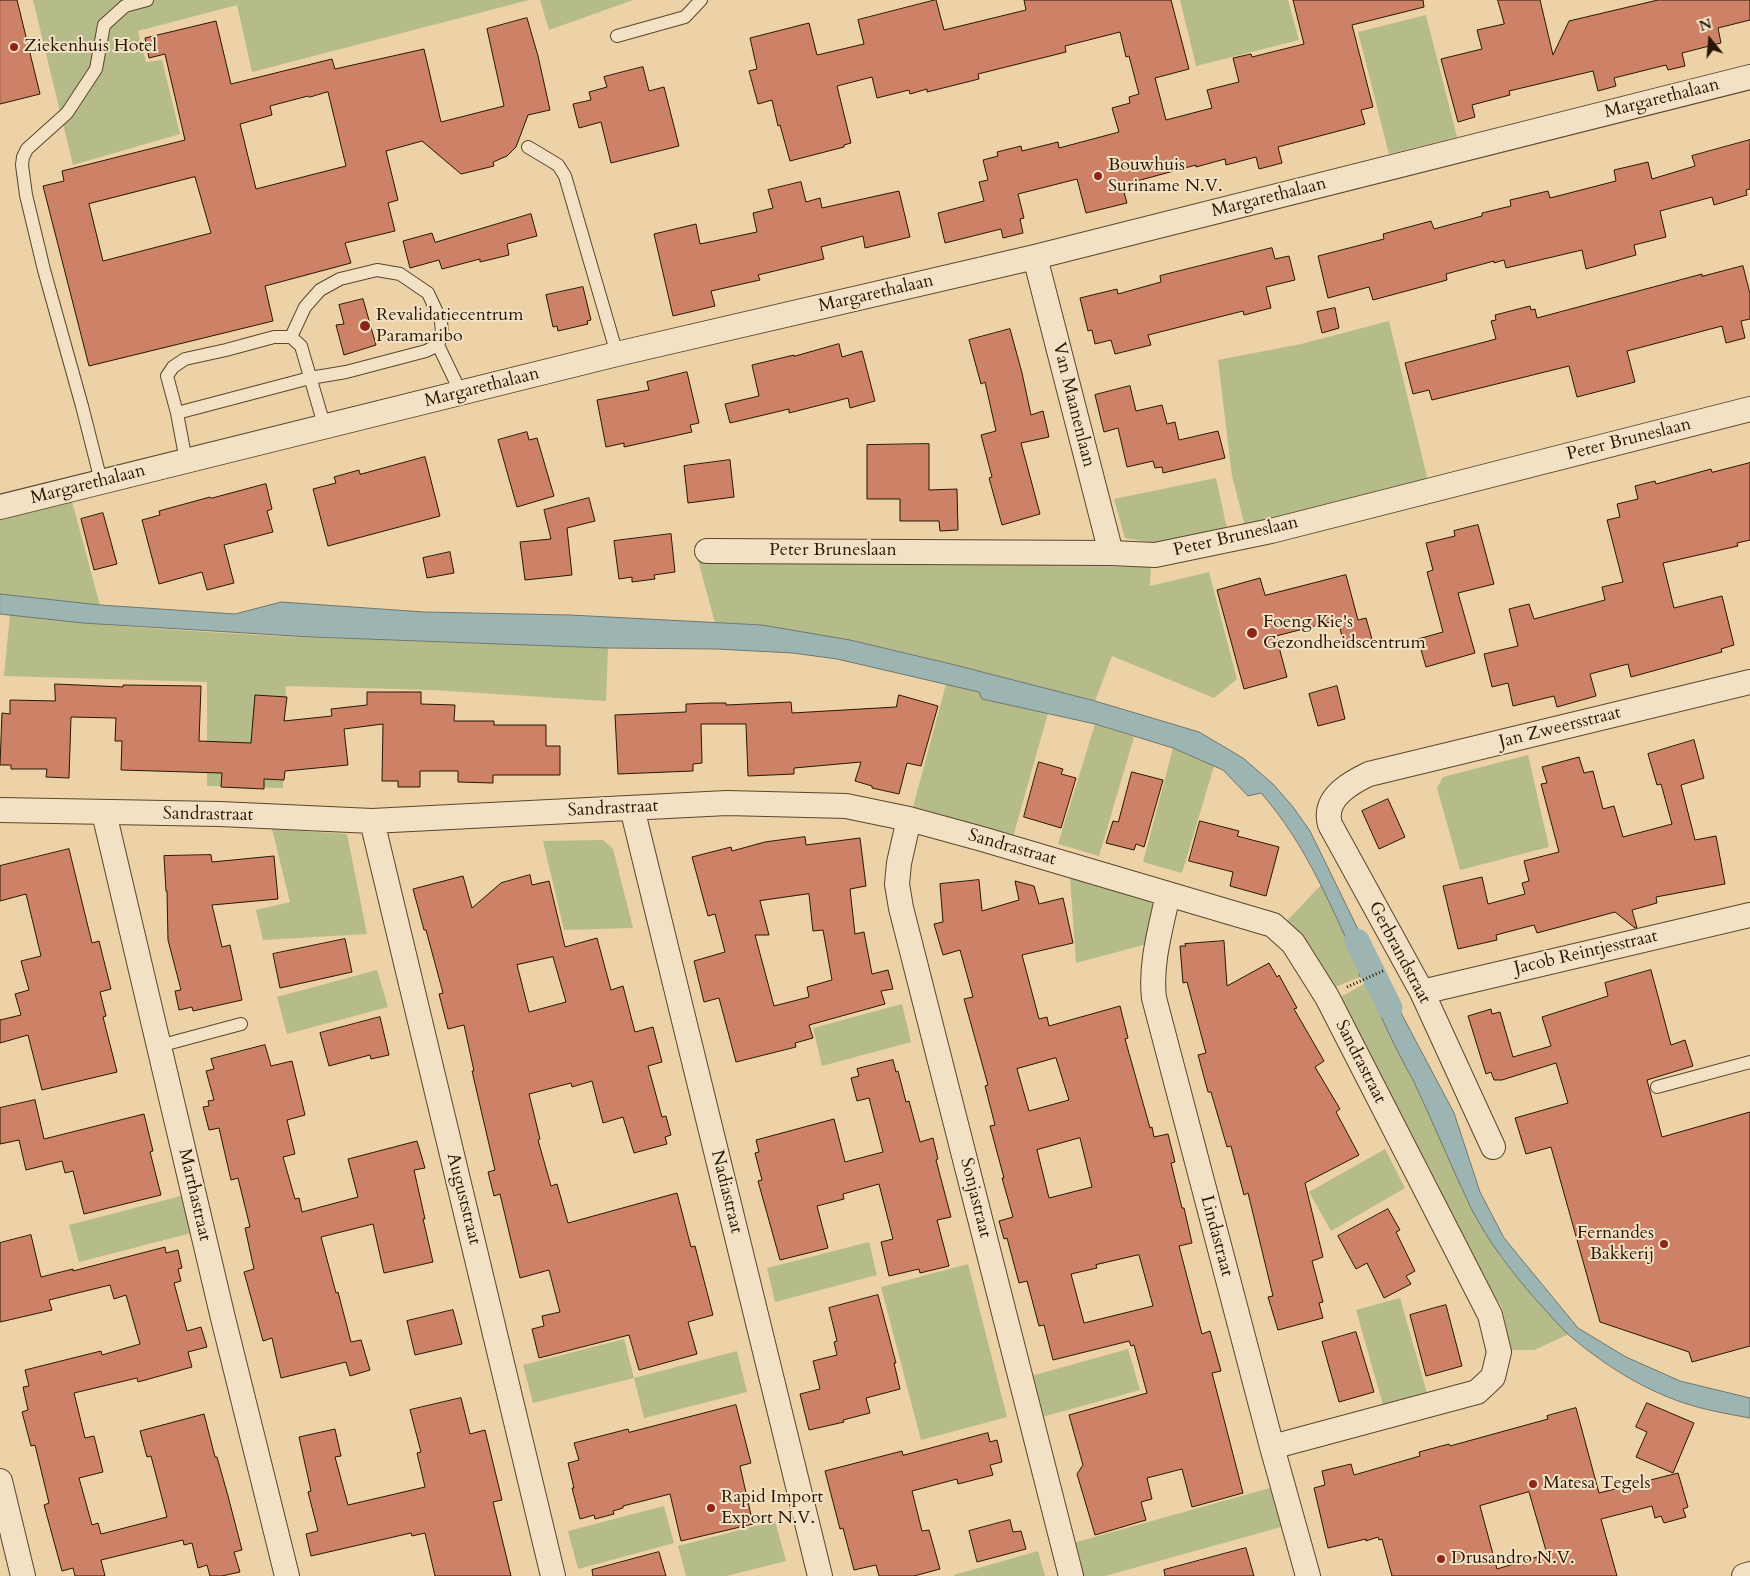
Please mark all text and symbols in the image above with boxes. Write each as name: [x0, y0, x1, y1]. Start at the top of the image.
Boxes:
text: N: [1697, 14, 1714, 36]
north arrow: [1685, 15, 1735, 65]
place label: Ziekenhuis Hotel: [24, 36, 157, 58]
marker: Ziekenhuis Hotel: [8, 41, 20, 53]
street label: Margarethalaan: [1602, 74, 1722, 124]
place label: Bouwhuis Suriname N.V.: [1108, 155, 1222, 198]
marker: Bouwhuis Suriname N.V.: [1092, 170, 1104, 182]
street label: Margarethalaan: [1209, 173, 1329, 223]
street label: Margarethalaan: [816, 270, 936, 318]
place label: Revalidatiecentrum Paramaribo: [376, 305, 523, 348]
marker: Revalidatiecentrum Paramaribo: [358, 319, 372, 333]
street label: Van Maanenlaan: [1047, 340, 1099, 470]
street label: Margarethalaan: [422, 363, 542, 413]
street label: Peter Bruneslaan: [1565, 414, 1693, 466]
street label: Margarethalaan: [28, 460, 148, 510]
street label: Peter Bruneslaan: [1171, 512, 1301, 562]
street label: Peter Bruneslaan: [769, 540, 897, 562]
place label: Foeng Kie's Gezondheidscentrum: [1263, 612, 1426, 654]
marker: Foeng Kie's Gezondheidscentrum: [1245, 626, 1259, 640]
street label: Jan Zweersstraat: [1497, 702, 1623, 754]
street label: Sandrastraat: [567, 796, 659, 822]
street label: Sandrastraat: [163, 803, 253, 827]
street label: Sandrastraat: [966, 825, 1058, 871]
street label: Gerbrandstraat: [1363, 898, 1435, 1008]
street label: Jacob Reintjesstraat: [1512, 926, 1660, 980]
street label: Sandrastraat: [1330, 1017, 1390, 1107]
street label: Marthastraat: [173, 1147, 215, 1243]
street label: Nadiastraat: [705, 1148, 747, 1236]
street label: Auguststraat: [441, 1151, 485, 1247]
street label: Sonjastraat: [955, 1156, 995, 1240]
street label: Lindastraat: [1195, 1193, 1237, 1279]
place label: Fernandes Bakkerij: [1577, 1223, 1654, 1266]
marker: Fernandes Bakkerij: [1658, 1238, 1670, 1250]
place label: Matesa Tegels: [1543, 1473, 1650, 1495]
marker: Matesa Tegels: [1527, 1478, 1539, 1490]
place label: Rapid Import Export N.V.: [721, 1487, 823, 1530]
marker: Rapid Import Export N.V.: [705, 1502, 717, 1514]
place label: Drusandro N.V.: [1451, 1548, 1575, 1570]
marker: Drusandro N.V.: [1435, 1553, 1447, 1565]

